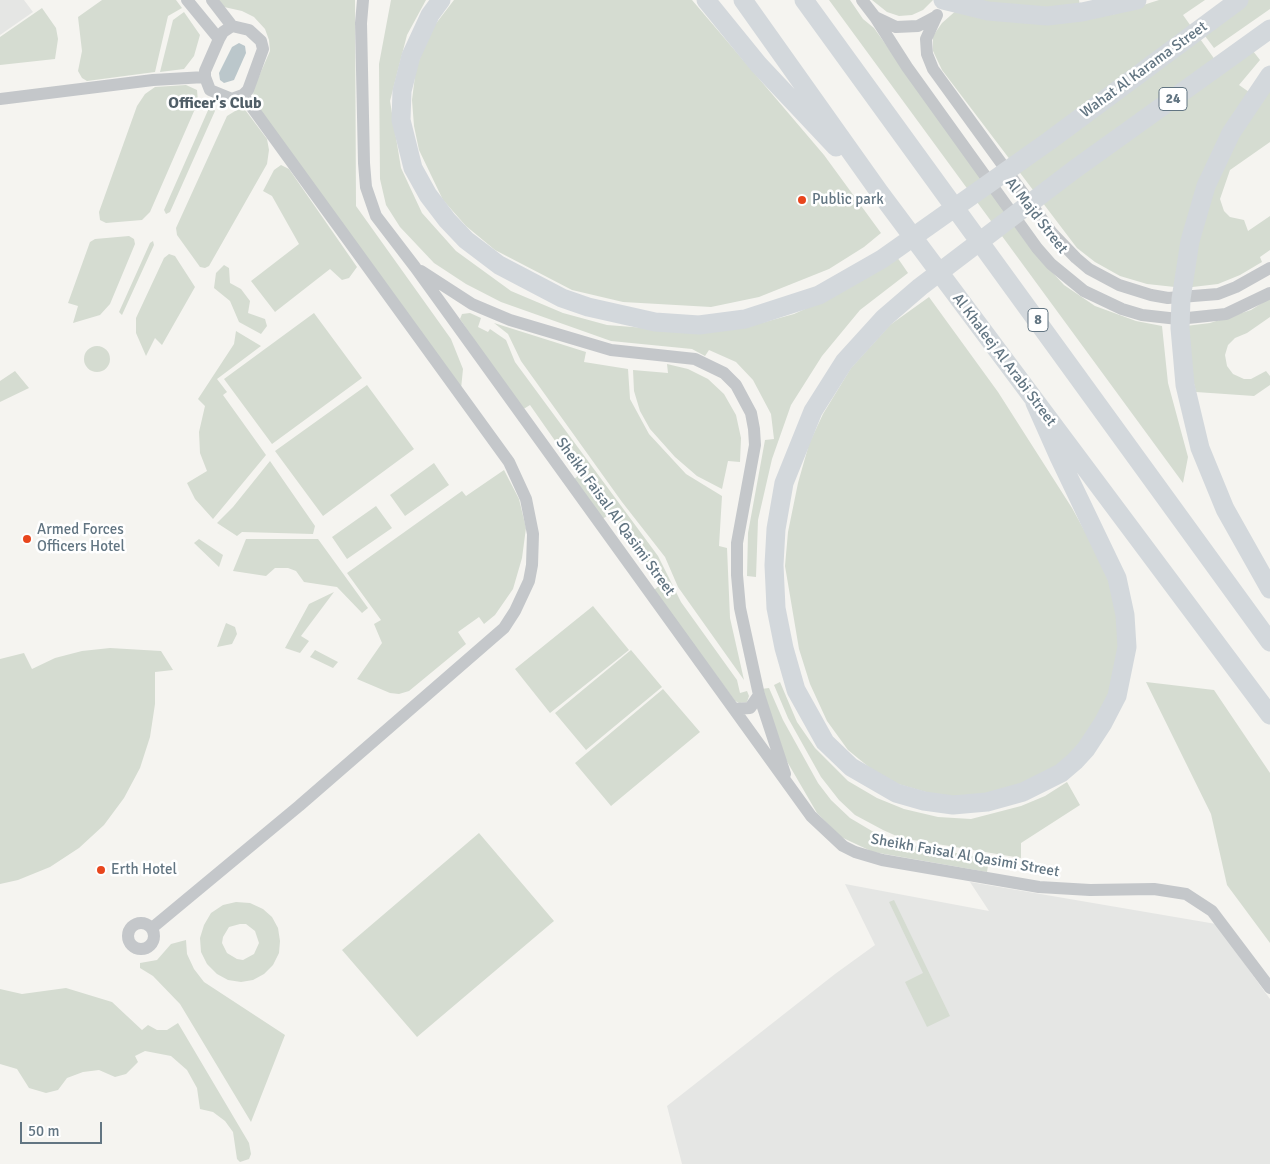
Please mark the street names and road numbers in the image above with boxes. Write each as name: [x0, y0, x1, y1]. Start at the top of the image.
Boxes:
street label: Wahat Al Karama Street: [1077, 18, 1211, 122]
road number: 24: [1159, 88, 1187, 110]
street label: Al Majd Street: [1001, 175, 1071, 257]
street label: Al Khaleej Al Arabi Street: [948, 290, 1060, 430]
road number: 8: [1028, 308, 1048, 332]
street label: Sheikh Faisal Al Qasimi Street: [552, 434, 678, 600]
street label: Sheikh Faisal Al Qasimi Street: [869, 831, 1061, 881]

